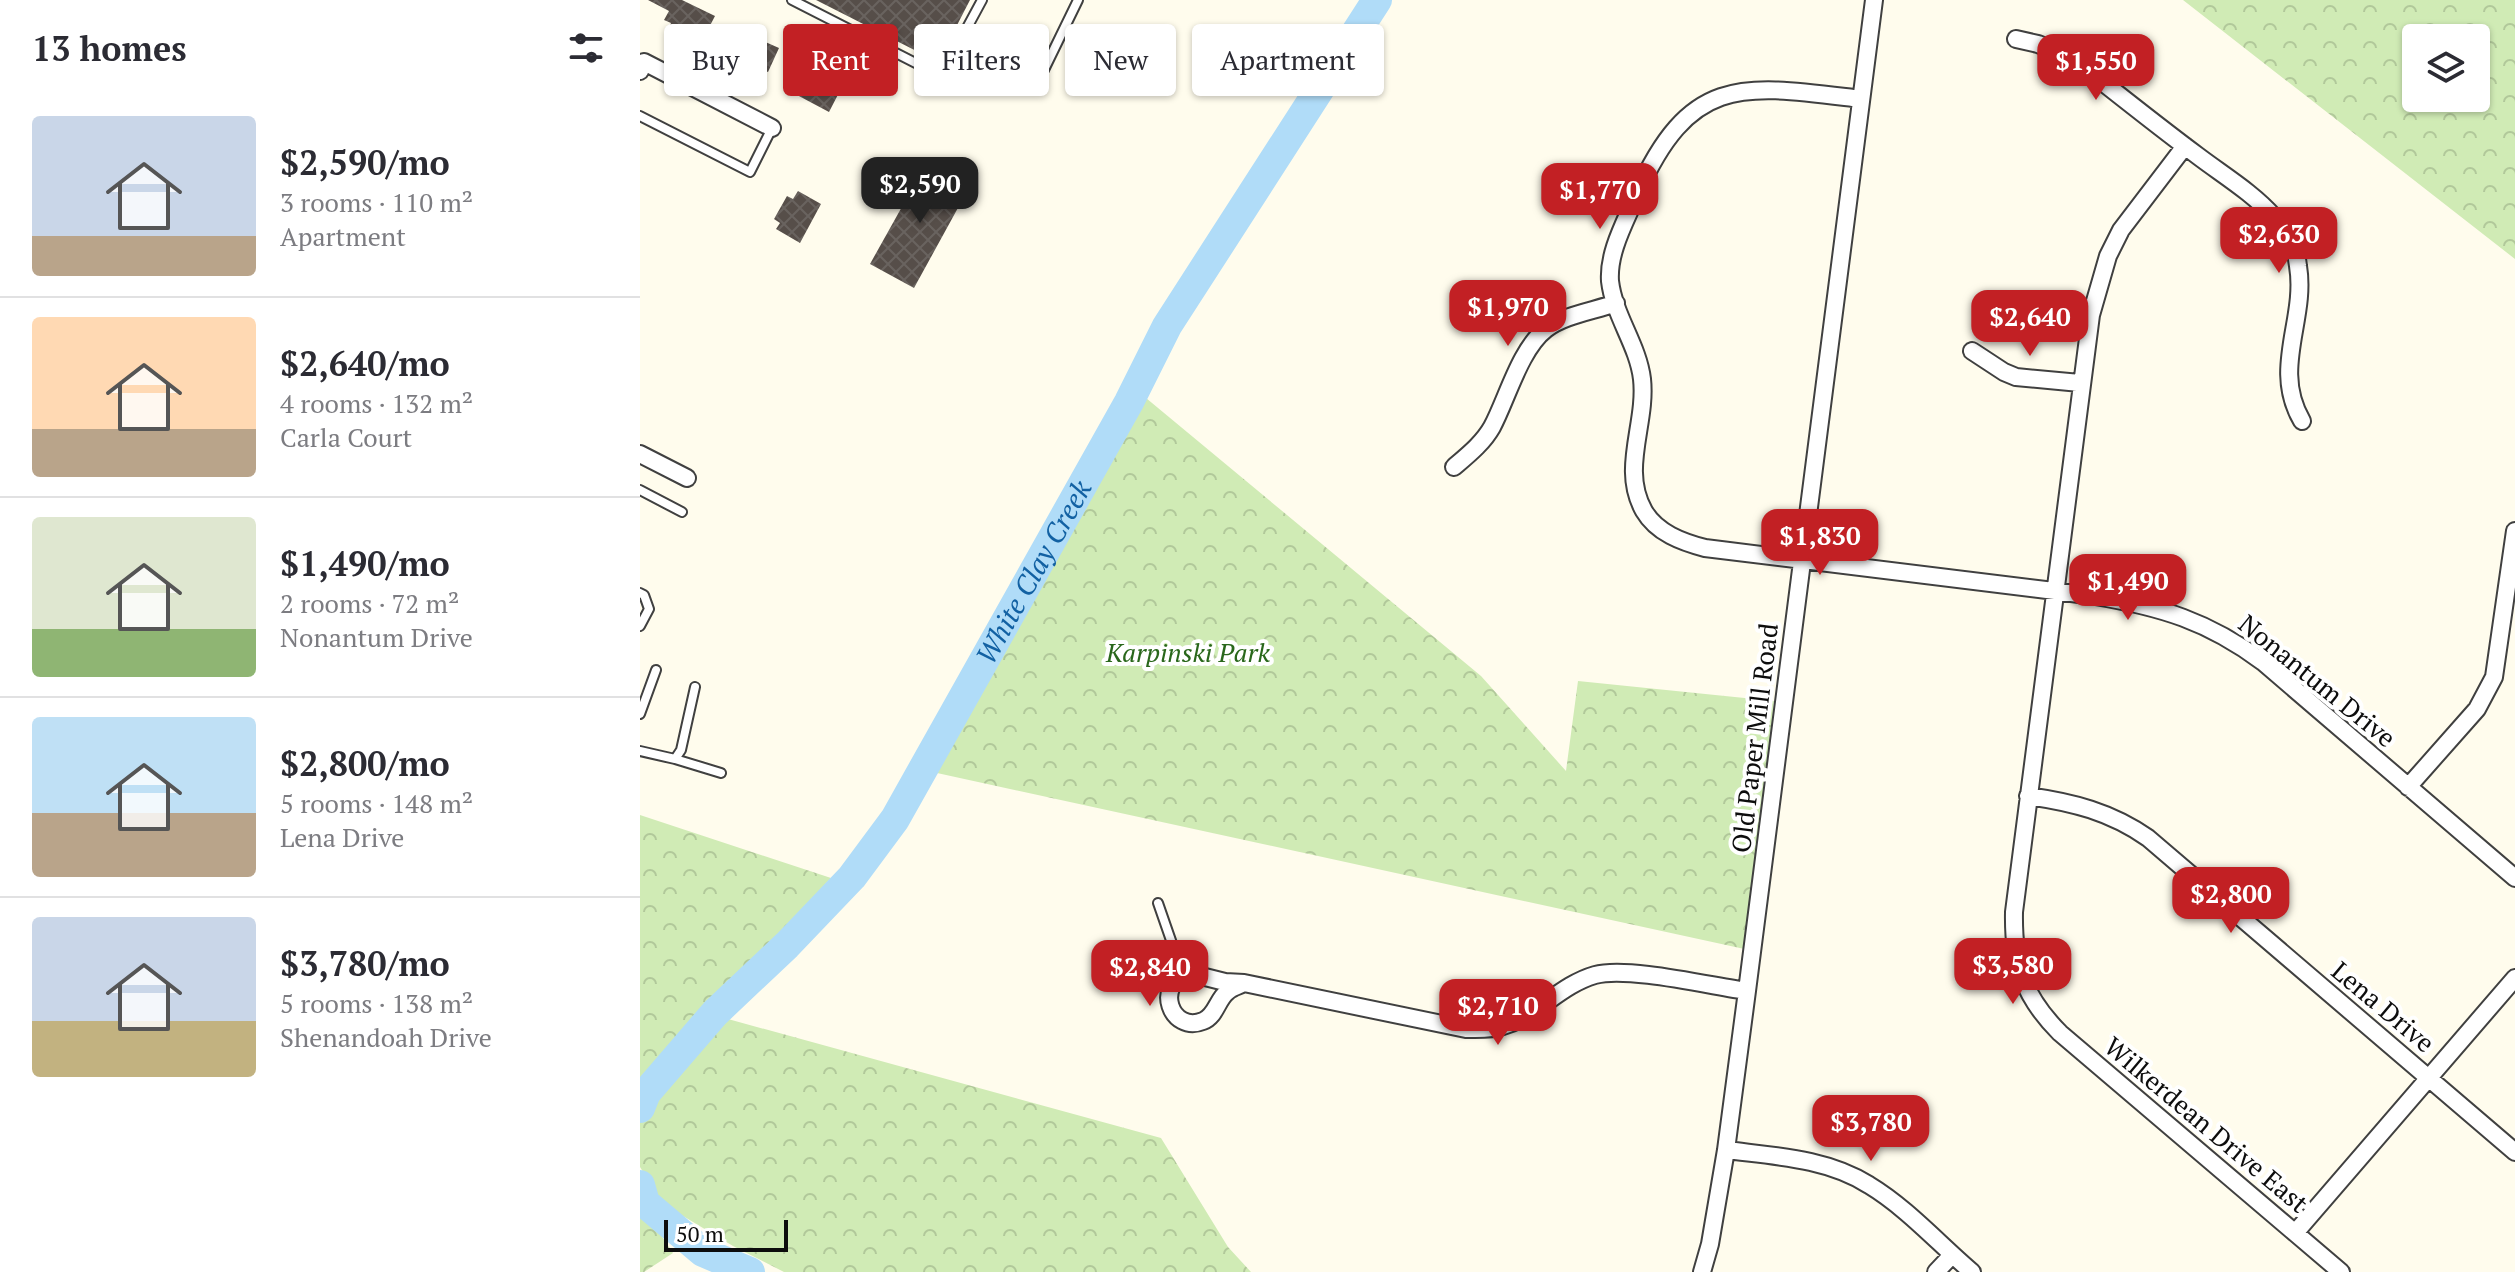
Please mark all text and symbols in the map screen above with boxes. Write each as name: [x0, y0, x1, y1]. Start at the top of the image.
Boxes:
chip: Buy: [664, 24, 767, 96]
chip: Rent: [783, 24, 898, 96]
chip: Filters: [914, 24, 1049, 96]
chip: New: [1065, 24, 1176, 96]
chip: Apartment: [1192, 24, 1384, 96]
map controls: [2402, 24, 2490, 112]
button: layers: [2402, 24, 2490, 112]
text: 13 homes: [32, 26, 187, 71]
icon: filters: [564, 26, 608, 70]
pin: $1,550: [2031, 34, 2161, 102]
text: $1,550: [2055, 43, 2137, 77]
text: $2,590/mo: [280, 140, 450, 185]
icon: home: [96, 148, 192, 244]
pin: $2,590: [855, 157, 985, 225]
pin: $1,770: [1535, 163, 1665, 231]
text: $2,590: [879, 166, 961, 200]
text: $1,770: [1559, 172, 1641, 206]
text: 3 rooms · 110 m²: [280, 185, 473, 219]
pin: $2,630: [2214, 207, 2344, 275]
text: $2,630: [2238, 216, 2320, 250]
text: Apartment: [280, 219, 406, 253]
pin: $1,970: [1443, 280, 1573, 348]
text: $1,970: [1467, 289, 1549, 323]
pin: $2,640: [1965, 290, 2095, 358]
text: $2,640: [1989, 299, 2071, 333]
text: $2,640/mo: [280, 341, 450, 386]
icon: home: [96, 349, 192, 445]
text: 4 rooms · 132 m²: [280, 386, 473, 420]
text: Carla Court: [280, 420, 412, 454]
water label: White Clay Creek: [967, 473, 1100, 671]
pin: $1,830: [1755, 509, 1885, 577]
text: $1,830: [1779, 518, 1861, 552]
text: $1,490/mo: [280, 541, 450, 586]
icon: home: [96, 549, 192, 645]
pin: $1,490: [2063, 554, 2193, 622]
text: $1,490: [2087, 563, 2169, 597]
text: 2 rooms · 72 m²: [280, 586, 459, 620]
street label: Nonantum Drive: [2232, 606, 2403, 754]
text: Nonantum Drive: [280, 620, 473, 654]
street label: Old Paper Mill Road: [1723, 621, 1785, 855]
park label: Karpinski Park: [1105, 635, 1270, 669]
text: $2,800/mo: [280, 741, 450, 786]
icon: home: [96, 749, 192, 845]
text: 5 rooms · 148 m²: [280, 786, 473, 820]
text: Lena Drive: [280, 820, 404, 854]
pin: $2,800: [2166, 867, 2296, 935]
text: $2,800: [2190, 876, 2272, 910]
pin: $3,580: [1948, 938, 2078, 1006]
pin: $2,840: [1085, 940, 1215, 1008]
text: $3,780/mo: [280, 941, 450, 986]
text: $3,580: [1972, 947, 2054, 981]
icon: home: [96, 949, 192, 1045]
text: $2,840: [1109, 949, 1191, 983]
street label: Lena Drive: [2325, 953, 2442, 1059]
pin: $2,710: [1433, 979, 1563, 1047]
text: 5 rooms · 138 m²: [280, 986, 473, 1020]
text: $2,710: [1457, 988, 1539, 1022]
text: Shenandoah Drive: [280, 1020, 492, 1054]
street label: Wilkerdean Drive East: [2098, 1029, 2316, 1220]
pin: $3,780: [1806, 1095, 1936, 1163]
text: $3,780: [1830, 1104, 1912, 1138]
scale bar: [664, 1216, 788, 1252]
text: 50 m: [676, 1219, 724, 1248]

